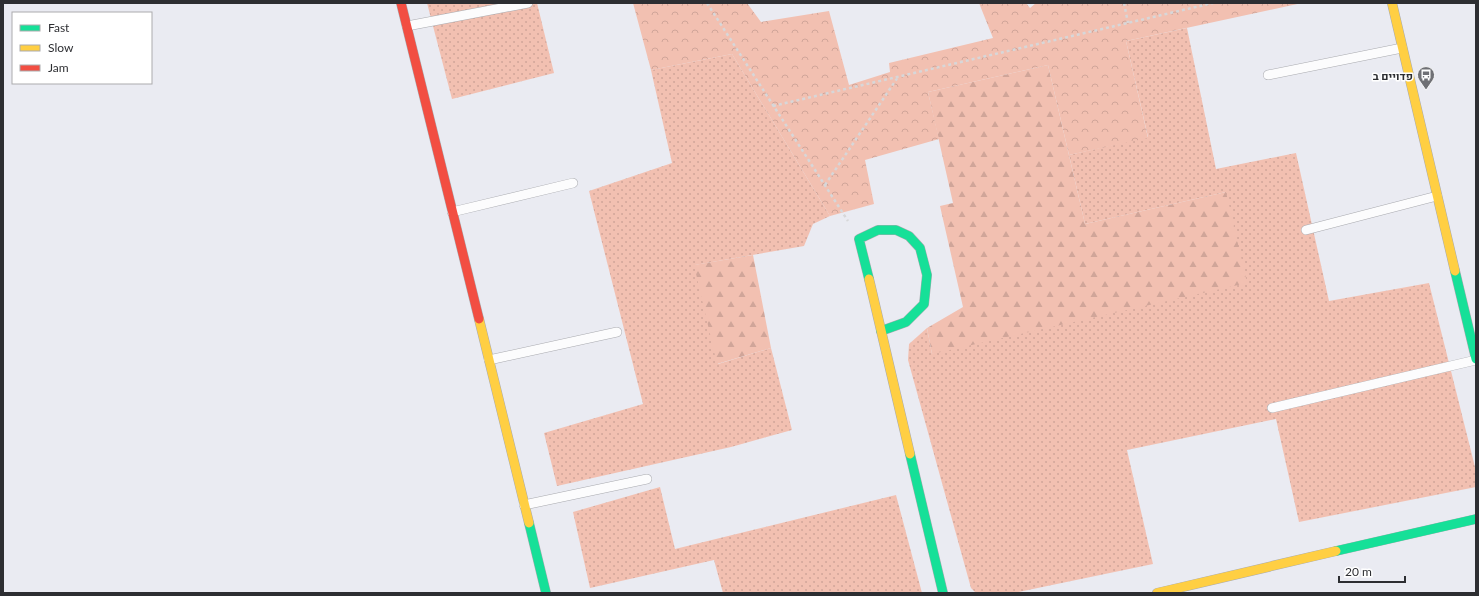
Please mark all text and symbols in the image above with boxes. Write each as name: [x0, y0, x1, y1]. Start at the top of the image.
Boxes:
legend: [12, 12, 152, 84]
text: Fast: [48, 20, 70, 35]
text: Slow: [48, 40, 74, 55]
text: Jam: [48, 60, 69, 75]
bus stop icon: פדויים ב: [1416, 65, 1436, 90]
place label: פדויים ב: [1373, 69, 1413, 82]
scale bar: [1339, 558, 1405, 584]
text: 20 m: [1345, 564, 1372, 579]

